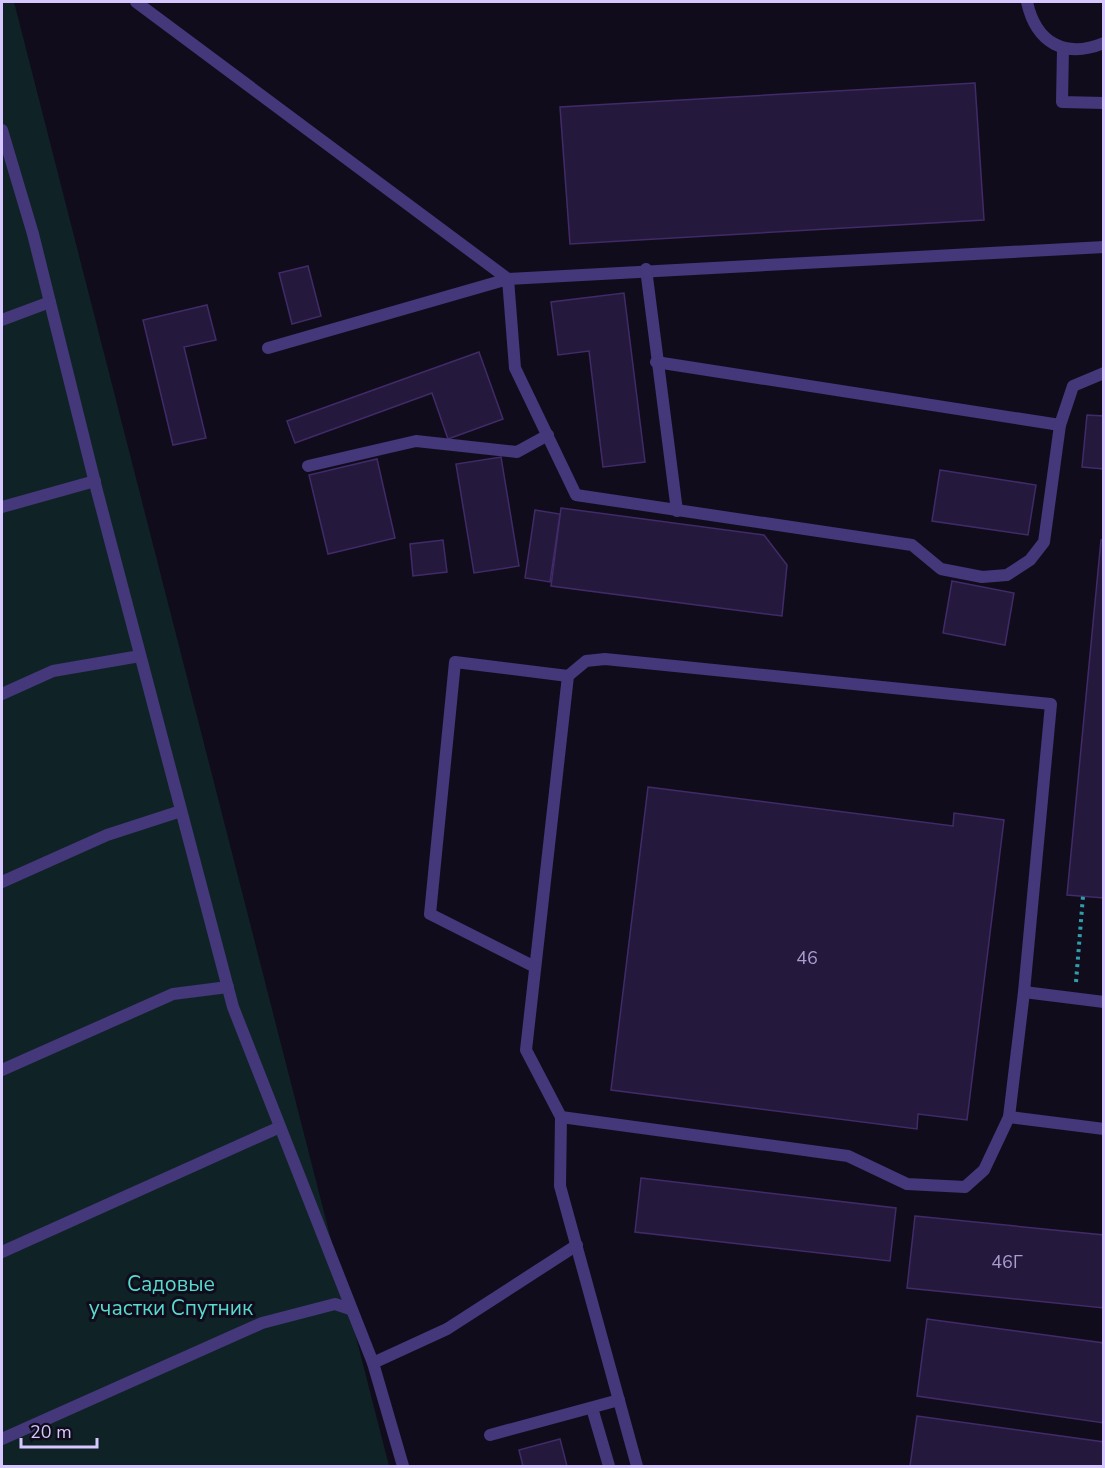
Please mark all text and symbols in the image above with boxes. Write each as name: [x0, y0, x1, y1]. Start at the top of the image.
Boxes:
house number: 46: [796, 946, 818, 970]
house number: 46Г: [991, 1250, 1023, 1274]
park label: Садовые участки Спутник: [89, 1270, 254, 1322]
scale bar: [21, 1411, 98, 1449]
text: 20 m: [30, 1420, 72, 1444]

